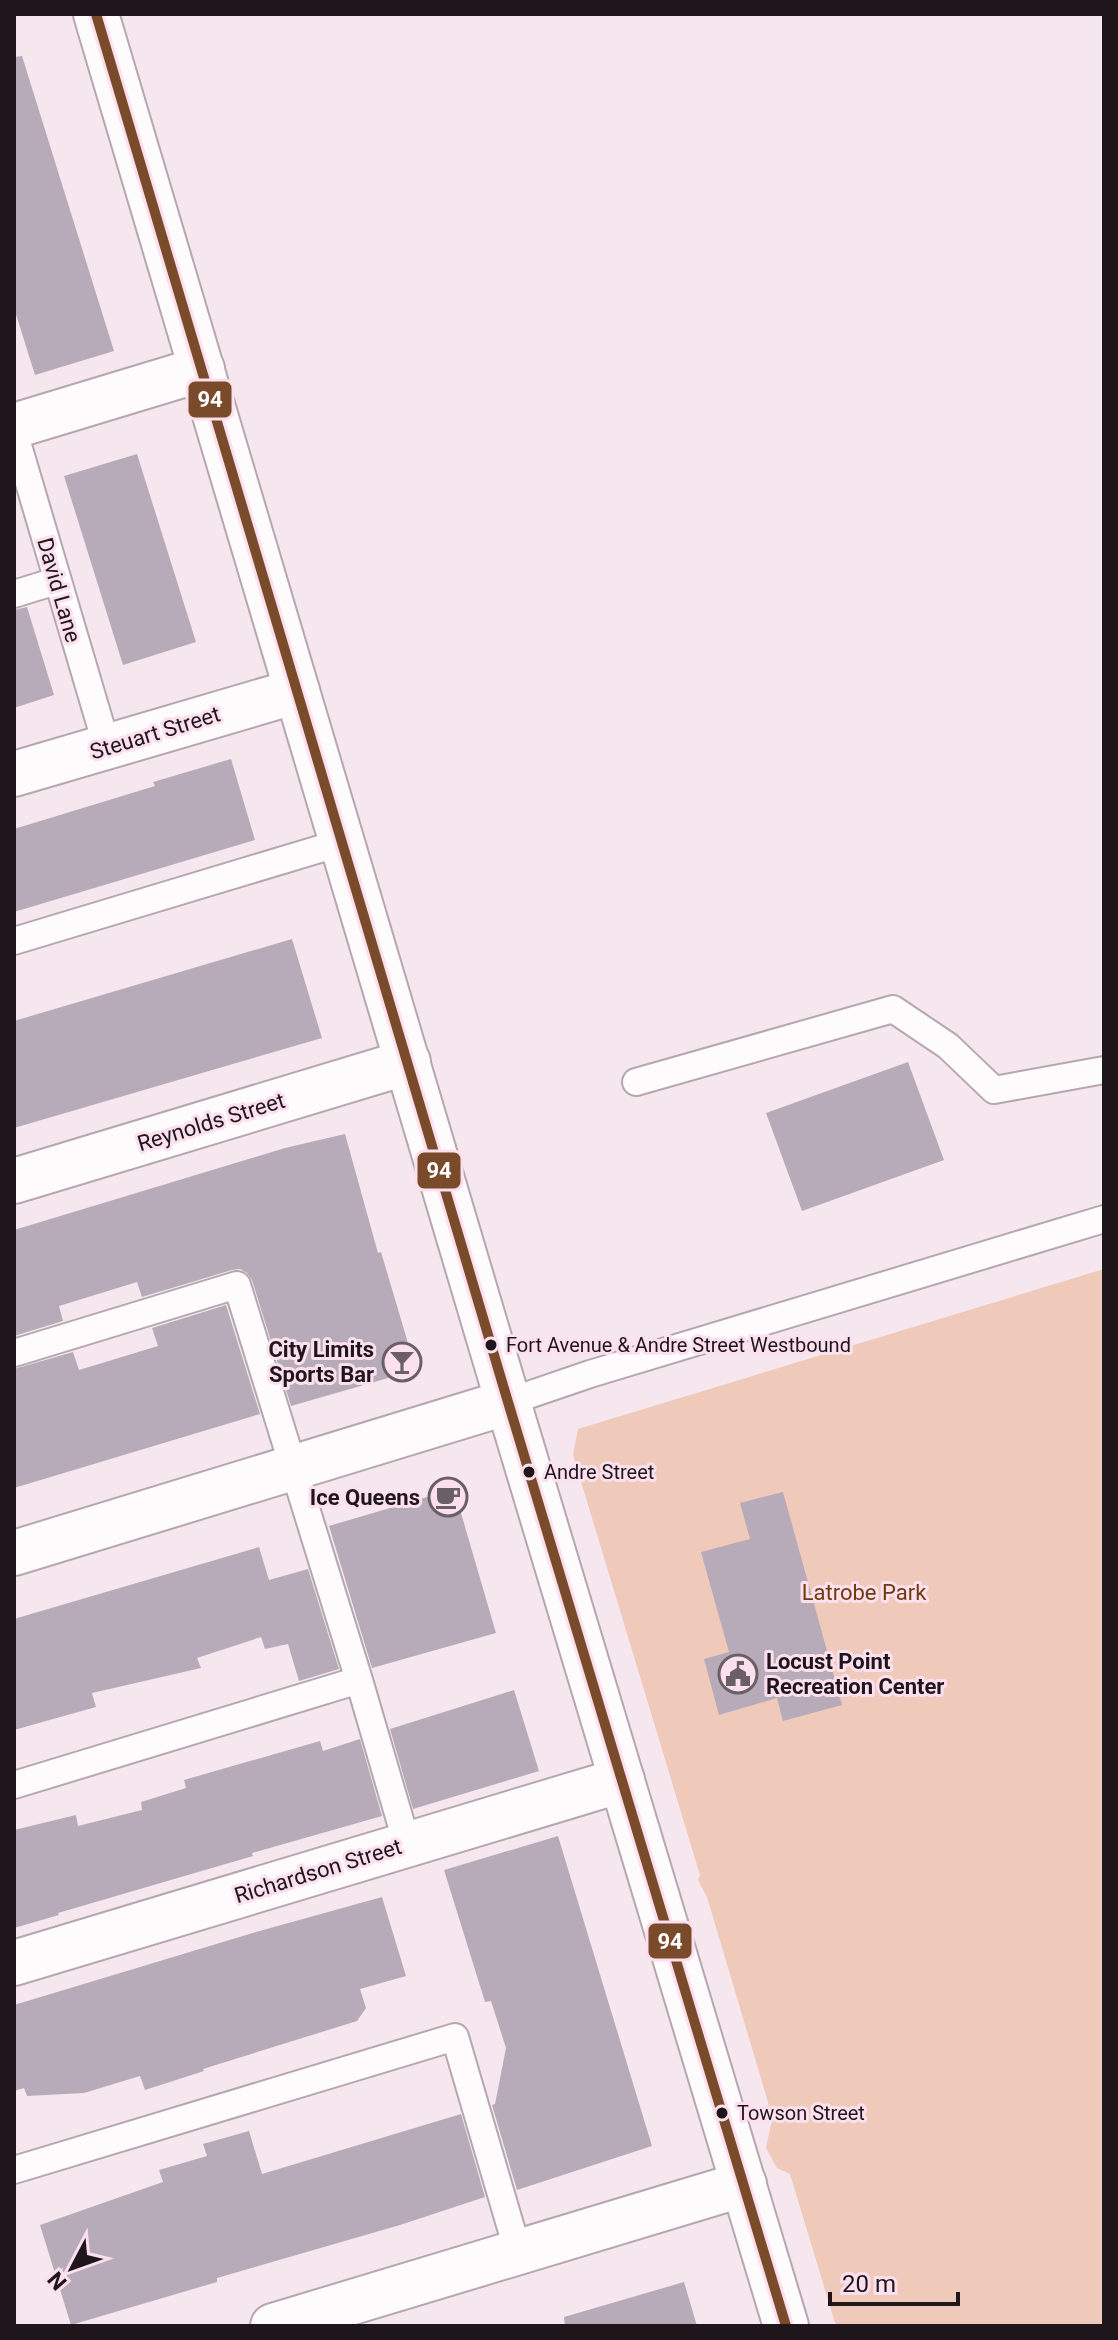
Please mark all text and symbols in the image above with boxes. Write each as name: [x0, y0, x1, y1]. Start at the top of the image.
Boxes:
line badge: 94: [187, 380, 233, 419]
text: 94: [197, 387, 223, 412]
street label: David Lane: [32, 535, 86, 645]
street label: Steuart Street: [87, 701, 223, 765]
street label: Reynolds Street: [134, 1088, 288, 1156]
line badge: 94: [416, 1151, 462, 1190]
text: 94: [426, 1158, 452, 1183]
place label: Fort Avenue & Andre Street Westbound: [506, 1333, 851, 1357]
place label: City Limits Sports Bar: [268, 1337, 374, 1387]
marker: Fort Avenue & Andre Street Westbound: [483, 1337, 499, 1353]
bar icon: City Limits Sports Bar: [381, 1341, 423, 1383]
place label: Andre Street: [544, 1460, 654, 1484]
marker: Andre Street: [521, 1464, 537, 1480]
cafe icon: Ice Queens: [427, 1476, 469, 1518]
place label: Ice Queens: [310, 1485, 420, 1510]
park label: Latrobe Park: [802, 1580, 927, 1605]
place label: Locust Point Recreation Center: [766, 1649, 944, 1699]
public building icon: Locust Point Recreation Center: [717, 1653, 759, 1695]
street label: Richardson Street: [231, 1834, 405, 1908]
line badge: 94: [647, 1922, 693, 1960]
text: 94: [657, 1929, 683, 1954]
place label: Towson Street: [737, 2101, 865, 2125]
marker: Towson Street: [714, 2105, 730, 2121]
north arrow: [32, 2228, 112, 2308]
scale bar: [830, 2256, 958, 2306]
text: N: [43, 2267, 72, 2295]
text: 20 m: [842, 2270, 896, 2298]

